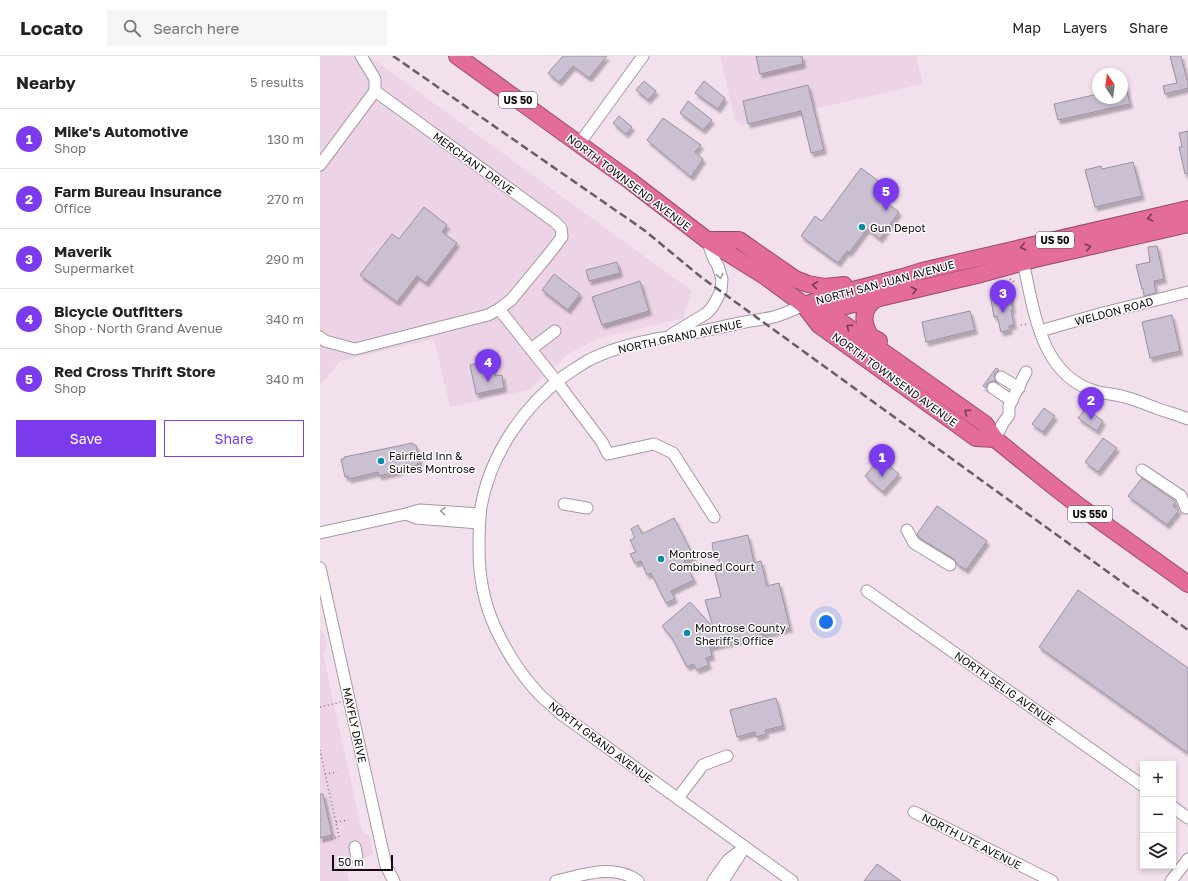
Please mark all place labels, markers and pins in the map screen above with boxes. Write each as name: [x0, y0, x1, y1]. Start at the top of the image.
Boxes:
pin: 5: [873, 178, 899, 211]
place label: Gun Depot: [870, 221, 926, 234]
marker: Gun Depot: [857, 222, 867, 232]
pin: 3: [990, 280, 1016, 313]
pin: 4: [475, 349, 501, 382]
pin: 2: [1078, 387, 1104, 420]
pin: 1: [869, 444, 895, 477]
place label: Fairfield Inn & Suites Montrose: [389, 449, 475, 475]
marker: Fairfield Inn & Suites Montrose: [376, 456, 386, 466]
place label: Montrose Combined Court: [669, 547, 755, 573]
marker: Montrose Combined Court: [656, 554, 666, 564]
place label: Montrose County Sheriff's Office: [695, 621, 786, 647]
marker: Montrose County Sheriff's Office: [682, 628, 692, 638]

